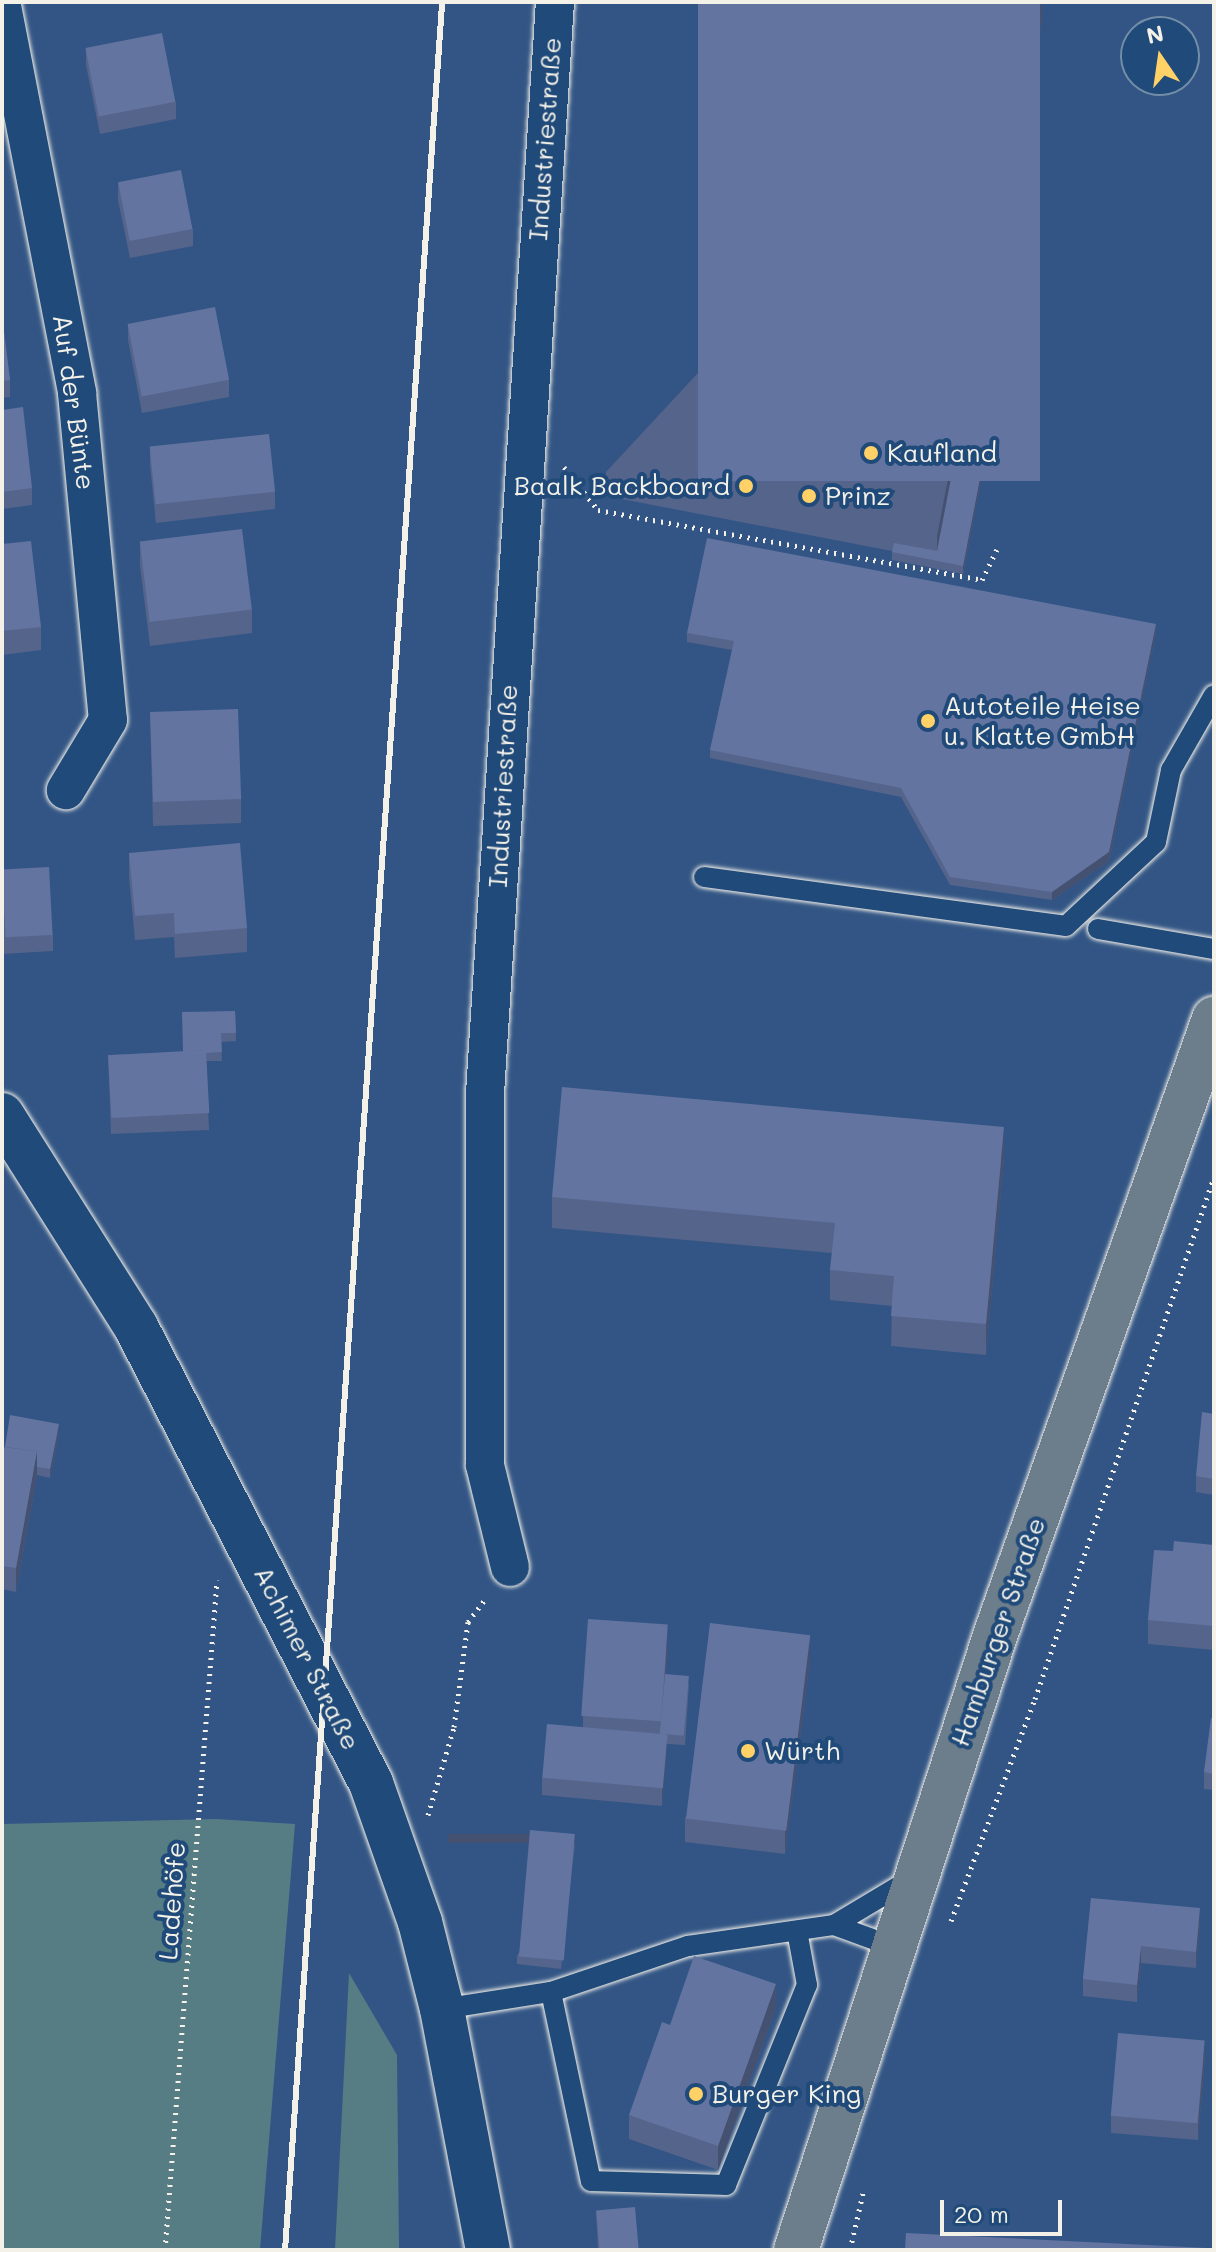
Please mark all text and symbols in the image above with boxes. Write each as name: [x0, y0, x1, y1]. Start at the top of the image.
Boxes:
north arrow: [1120, 16, 1200, 96]
text: N: [1144, 18, 1166, 50]
street label: Industriestraße: [522, 36, 568, 242]
street label: Auf der Bünte: [46, 312, 102, 492]
place label: Kaufland: [887, 437, 997, 469]
marker: Kaufland: [862, 444, 880, 462]
place label: Baalk Backboard: [514, 470, 730, 502]
marker: Baalk Backboard: [737, 477, 755, 495]
place label: Prinz: [825, 480, 891, 512]
marker: Prinz: [800, 487, 818, 505]
street label: Industriestraße: [482, 684, 524, 888]
place label: Autoteile Heise u. Klatte GmbH: [944, 690, 1141, 752]
marker: Autoteile Heise u. Klatte GmbH: [919, 712, 937, 730]
street label: Hamburger Straße: [944, 1514, 1052, 1750]
street label: Achimer Straße: [247, 1561, 367, 1755]
place label: Würth: [764, 1735, 840, 1767]
marker: Würth: [739, 1742, 757, 1760]
street label: Ladehöfe: [152, 1841, 192, 1961]
place label: Burger King: [712, 2078, 861, 2110]
marker: Burger King: [687, 2085, 705, 2103]
scale bar: [944, 2184, 1066, 2234]
text: 20 m: [954, 2198, 1009, 2229]

